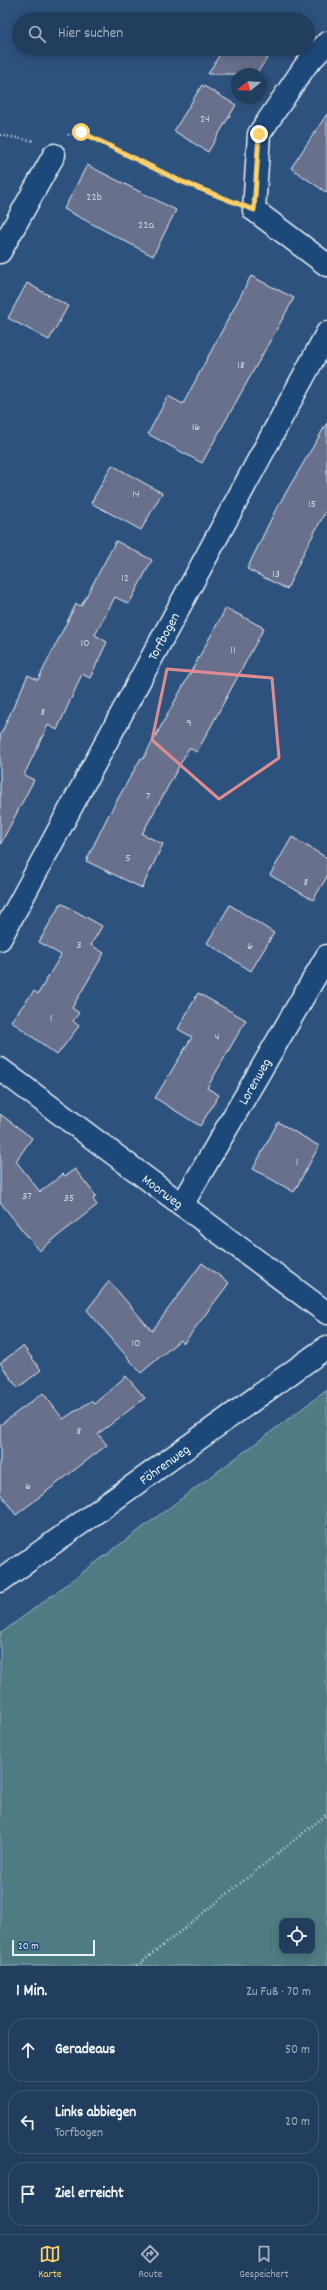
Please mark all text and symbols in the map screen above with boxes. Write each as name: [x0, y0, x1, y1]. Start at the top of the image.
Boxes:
search box: [12, 12, 315, 56]
icon: search: [26, 23, 48, 45]
text: Hier suchen: [58, 23, 123, 45]
north arrow: [231, 68, 267, 104]
house number: 24: [200, 111, 210, 128]
route start: [72, 123, 90, 141]
route end: [250, 125, 268, 143]
house number: 22b: [86, 189, 102, 206]
house number: 22a: [138, 217, 154, 234]
house number: 18: [237, 357, 245, 374]
house number: 16: [192, 419, 200, 436]
house number: 14: [132, 486, 140, 503]
house number: 15: [308, 496, 316, 513]
house number: 13: [272, 566, 280, 583]
house number: 12: [121, 570, 129, 587]
street label: Torfbogen: [144, 609, 186, 664]
house number: 10: [80, 635, 90, 652]
house number: 11: [230, 642, 236, 659]
house number: 8: [41, 704, 46, 721]
house number: 9: [186, 715, 192, 732]
house number: 7: [146, 788, 151, 805]
house number: 5: [125, 850, 131, 867]
house number: 8: [304, 874, 309, 891]
house number: 3: [76, 937, 82, 954]
house number: 6: [247, 938, 253, 955]
house number: 1: [50, 1010, 52, 1027]
house number: 4: [215, 1029, 220, 1046]
street label: Lorenweg: [234, 1055, 277, 1109]
house number: 1: [296, 1154, 298, 1171]
street label: Moorweg: [137, 1170, 187, 1215]
house number: 37: [22, 1188, 32, 1205]
house number: 35: [64, 1190, 74, 1207]
house number: 10: [131, 1335, 141, 1352]
house number: 8: [77, 1423, 82, 1440]
street label: Föhrenweg: [136, 1440, 195, 1491]
house number: 6: [25, 1478, 31, 1495]
map controls: [279, 1918, 315, 1954]
button: locate: [279, 1918, 315, 1954]
scale bar: [12, 1938, 95, 1957]
text: 20 m: [18, 1939, 39, 1955]
text: 1 Min.: [16, 1980, 47, 2004]
text: Zu Fuß · 70 m: [246, 1983, 311, 2002]
icon: ahead: [17, 2039, 39, 2061]
text: Geradeaus: [55, 2039, 115, 2061]
text: 50 m: [285, 2041, 310, 2060]
text: Links abbiegen: [55, 2102, 136, 2124]
icon: left: [17, 2111, 39, 2133]
text: 20 m: [285, 2113, 310, 2132]
text: Torfbogen: [55, 2124, 103, 2143]
icon: arrive: [17, 2183, 39, 2205]
text: Ziel erreicht: [55, 2183, 123, 2205]
tab: Karte: [38, 2243, 62, 2283]
tab: Route: [138, 2243, 162, 2283]
tab: Gespeichert: [239, 2243, 289, 2283]

